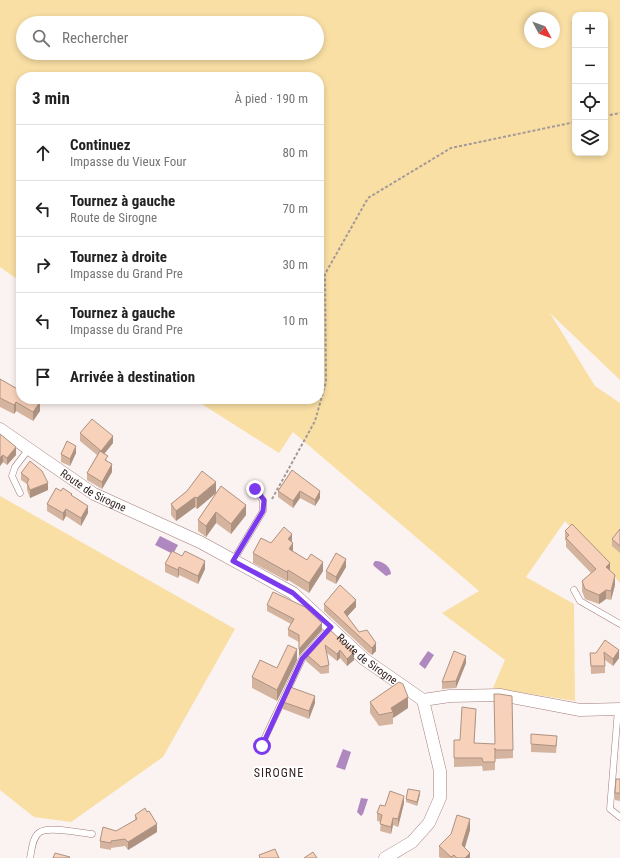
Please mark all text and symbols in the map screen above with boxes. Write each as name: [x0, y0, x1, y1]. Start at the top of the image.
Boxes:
north arrow: [524, 12, 560, 48]
map controls: [572, 12, 608, 156]
button: +: [572, 12, 608, 48]
search box: [16, 16, 324, 60]
icon: search: [30, 27, 52, 49]
text: Rechercher: [62, 29, 128, 47]
button: −: [572, 48, 608, 84]
button: locate: [572, 84, 608, 120]
text: 3 min: [32, 88, 70, 108]
text: À pied · 190 m: [234, 91, 308, 106]
button: layers: [572, 120, 608, 156]
text: Continuez: [70, 136, 131, 154]
icon: ahead: [32, 142, 54, 164]
text: 80 m: [282, 145, 308, 160]
text: Impasse du Vieux Four: [70, 154, 187, 169]
text: Tournez à gauche: [70, 192, 175, 210]
icon: left: [32, 198, 54, 220]
text: 70 m: [282, 201, 308, 216]
text: Route de Sirogne: [70, 210, 157, 225]
text: Tournez à droite: [70, 248, 167, 266]
icon: right: [32, 254, 54, 276]
text: 30 m: [282, 257, 308, 272]
text: Impasse du Grand Pre: [70, 266, 183, 281]
text: Tournez à gauche: [70, 304, 175, 322]
icon: left: [32, 310, 54, 332]
text: 10 m: [282, 313, 308, 328]
text: Impasse du Grand Pre: [70, 322, 183, 337]
icon: arrive: [32, 366, 54, 388]
text: Arrivée à destination: [70, 368, 195, 386]
street label: Route de Sirogne: [58, 466, 128, 514]
route end: [246, 480, 264, 498]
street label: Route de Sirogne: [334, 631, 400, 687]
route start: [253, 737, 271, 755]
district label: SIROGNE: [254, 766, 304, 780]

